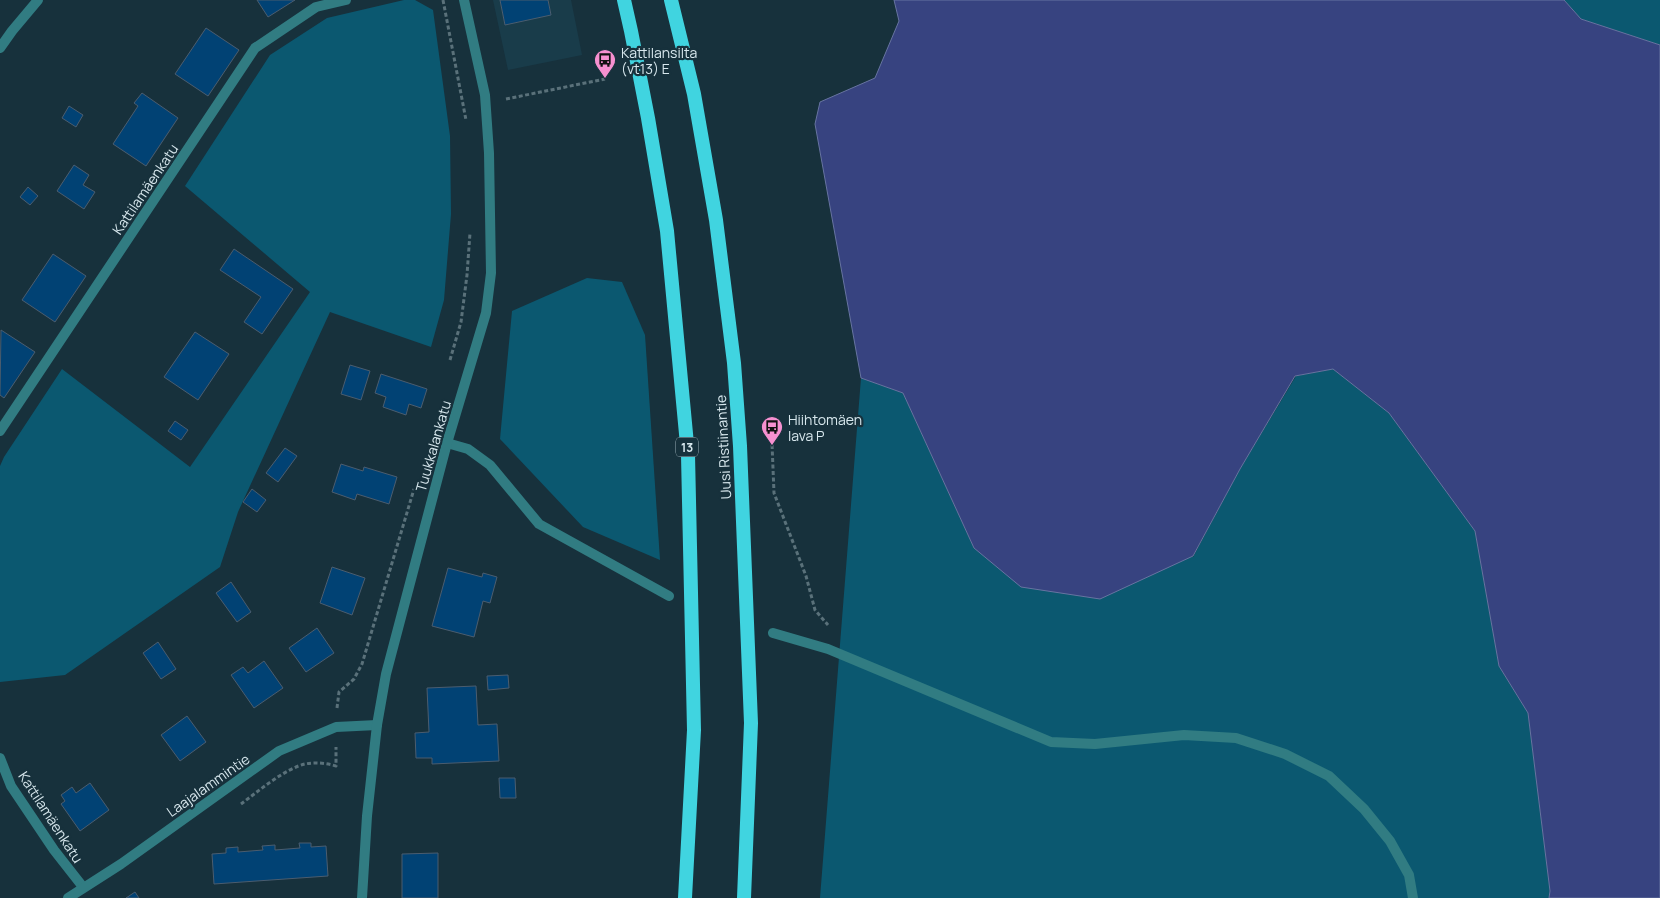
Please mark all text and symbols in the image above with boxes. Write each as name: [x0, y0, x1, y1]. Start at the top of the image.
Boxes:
place label: Kattilansilta (vt13) E: [621, 43, 697, 78]
bus stop icon: Kattilansilta (vt13) E: [593, 48, 617, 79]
street label: Kattilamäenkatu: [108, 140, 182, 238]
street label: Uusi Ristiinantie: [711, 394, 735, 500]
street label: Tuukkalankatu: [411, 398, 455, 494]
place label: Hiihtomäen lava P: [788, 410, 862, 445]
bus stop icon: Hiihtomäen lava P: [760, 415, 784, 446]
road number: 13: [676, 438, 698, 457]
street label: Laajalammintie: [163, 749, 253, 821]
street label: Kattilamäenkatu: [14, 768, 88, 866]

